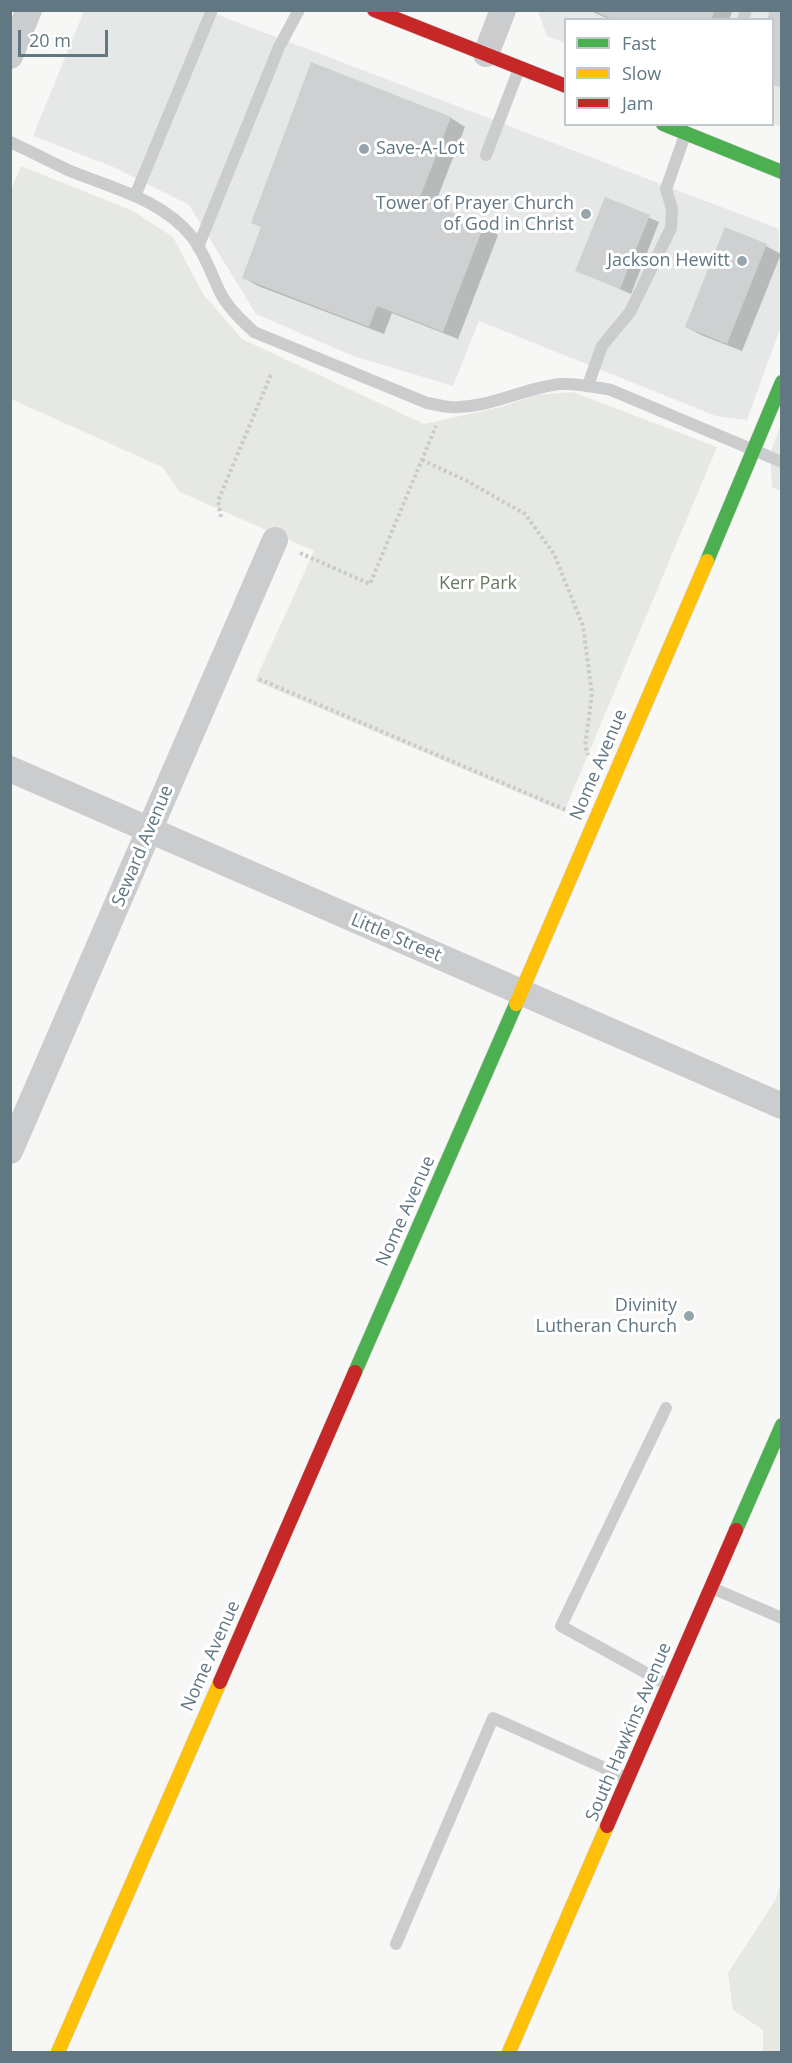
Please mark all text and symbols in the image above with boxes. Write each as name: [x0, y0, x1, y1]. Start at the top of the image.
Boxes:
scale bar: [21, 18, 111, 56]
legend: [564, 18, 774, 126]
text: 20 m: [29, 28, 71, 52]
text: Fast: [622, 31, 656, 55]
text: Slow: [622, 61, 661, 85]
text: Jam: [622, 91, 654, 115]
place label: Save-A-Lot: [376, 138, 465, 160]
marker: Save-A-Lot: [357, 142, 371, 156]
place label: Tower of Prayer Church of God in Christ: [376, 193, 574, 236]
marker: Tower of Prayer Church of God in Christ: [579, 207, 593, 221]
place label: Jackson Hewitt: [607, 250, 730, 272]
marker: Jackson Hewitt: [735, 254, 749, 268]
park label: Kerr Park: [439, 573, 517, 595]
street label: Nome Avenue: [566, 706, 632, 824]
street label: Seward Avenue: [108, 782, 178, 910]
street label: Little Street: [347, 909, 445, 967]
street label: Nome Avenue: [372, 1152, 440, 1270]
place label: Divinity Lutheran Church: [535, 1295, 677, 1338]
marker: Divinity Lutheran Church: [682, 1309, 696, 1323]
street label: Nome Avenue: [177, 1597, 245, 1715]
street label: South Hawkins Avenue: [582, 1639, 676, 1825]

